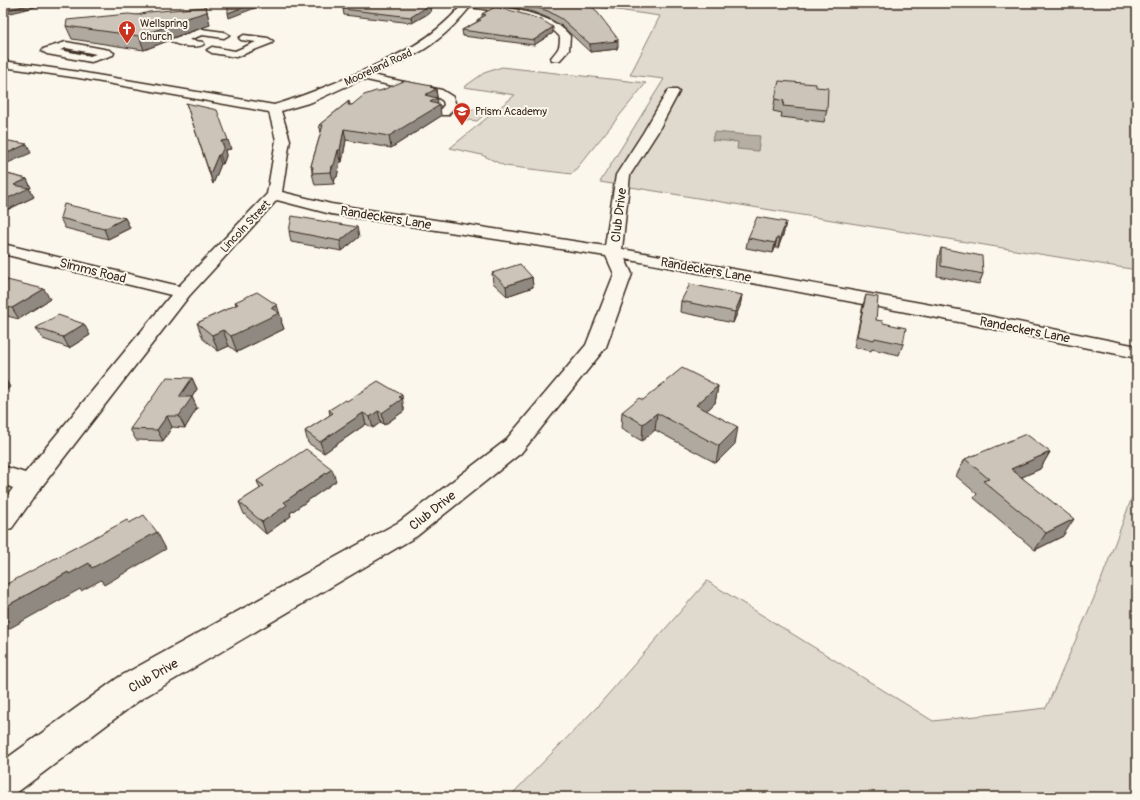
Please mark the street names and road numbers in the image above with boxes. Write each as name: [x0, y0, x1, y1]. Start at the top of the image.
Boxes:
street label: Mooreland Road: [342, 46, 414, 89]
street label: Club Drive: [608, 186, 630, 243]
street label: Lincoln Street: [218, 197, 273, 255]
street label: Randeckers Lane: [339, 203, 433, 233]
street label: Randeckers Lane: [659, 254, 753, 286]
street label: Simms Road: [58, 255, 128, 287]
street label: Randeckers Lane: [978, 313, 1072, 347]
street label: Club Drive: [406, 487, 460, 534]
street label: Club Drive: [126, 655, 182, 696]

